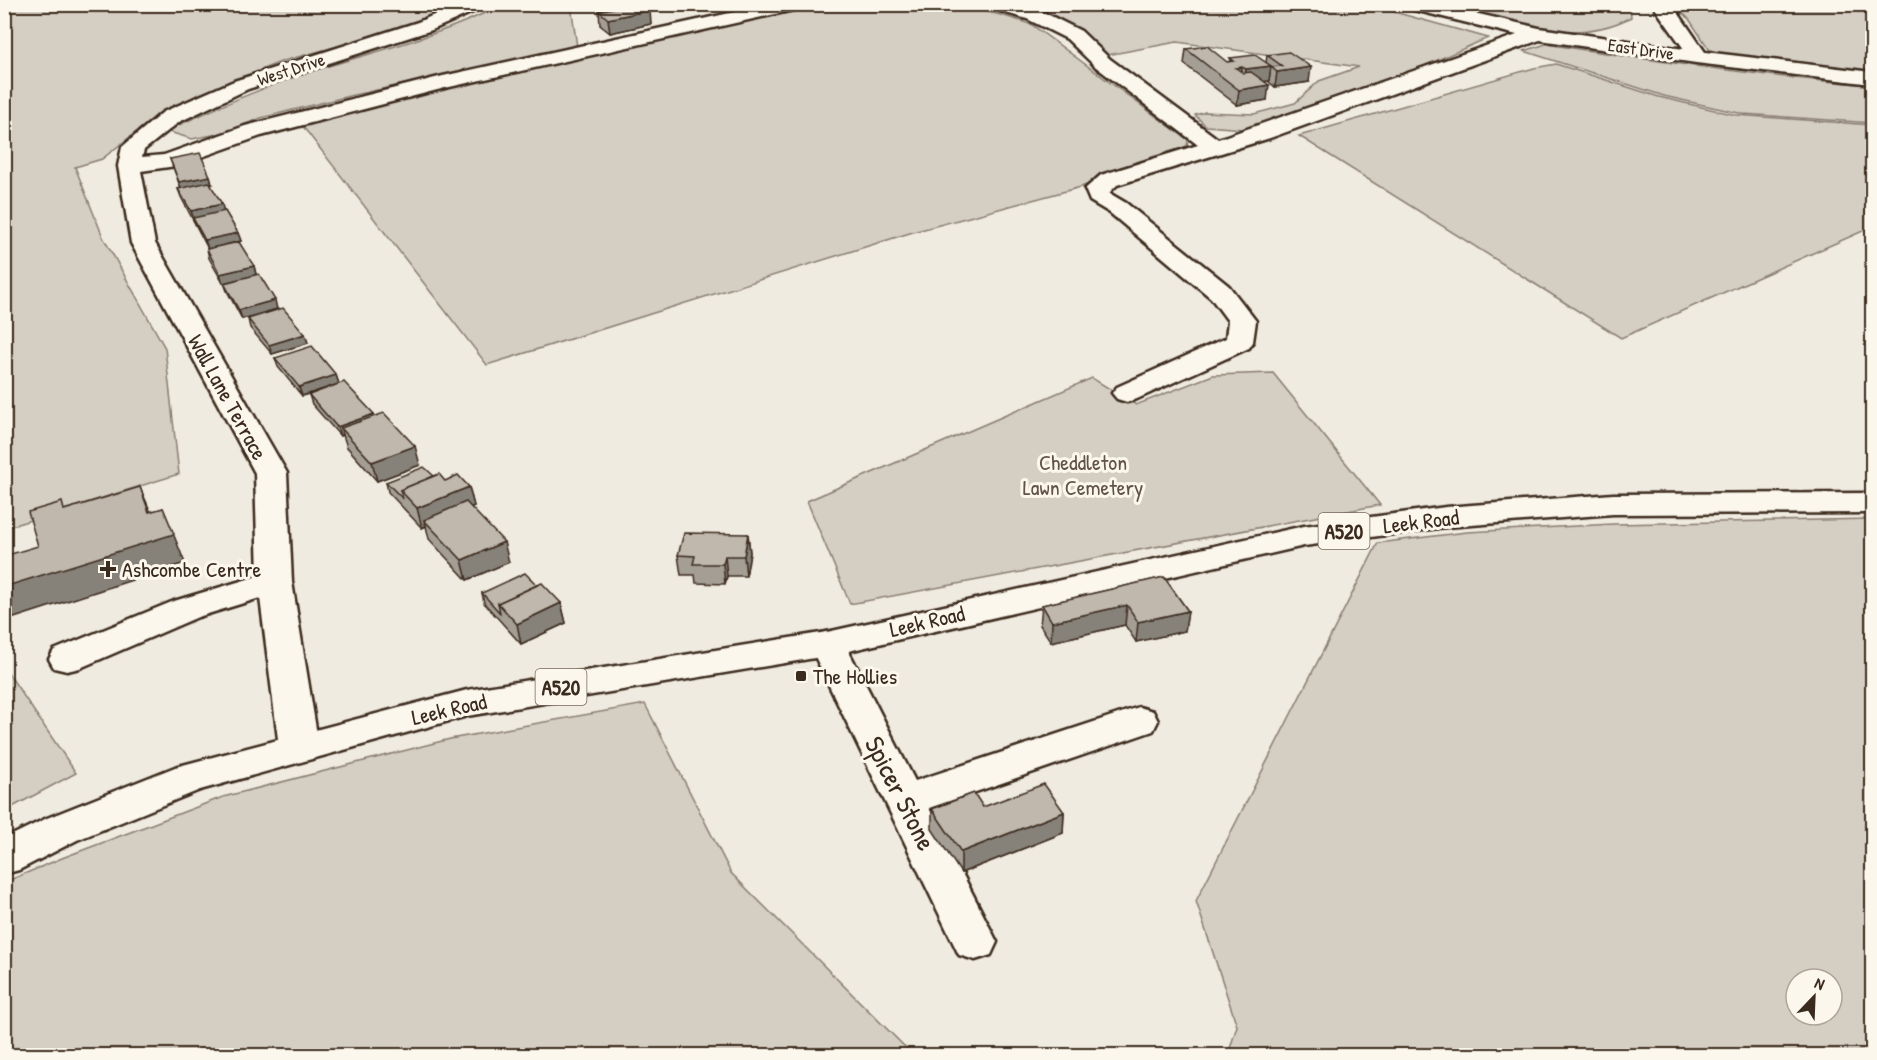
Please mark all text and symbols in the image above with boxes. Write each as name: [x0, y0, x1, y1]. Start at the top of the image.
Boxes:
street label: East Drive: [1607, 32, 1675, 66]
street label: West Drive: [254, 46, 328, 92]
street label: Wall Lane Terrace: [181, 329, 275, 465]
park label: Cheddleton Lawn Cemetery: [1023, 447, 1143, 502]
street label: Leek Road: [1381, 501, 1461, 541]
road number: A520: [1318, 513, 1370, 549]
place label: Ashcombe Centre: [122, 554, 261, 584]
marker: Ashcombe Centre: [99, 560, 117, 578]
street label: Leek Road: [887, 598, 968, 644]
place label: The Hollies: [813, 661, 897, 691]
road number: A520: [536, 669, 586, 705]
marker: The Hollies: [794, 669, 808, 683]
street label: Leek Road: [409, 686, 490, 732]
street label: Spicer Stone: [856, 730, 945, 857]
north arrow: [1784, 967, 1844, 1027]
text: N: [1812, 971, 1829, 995]

